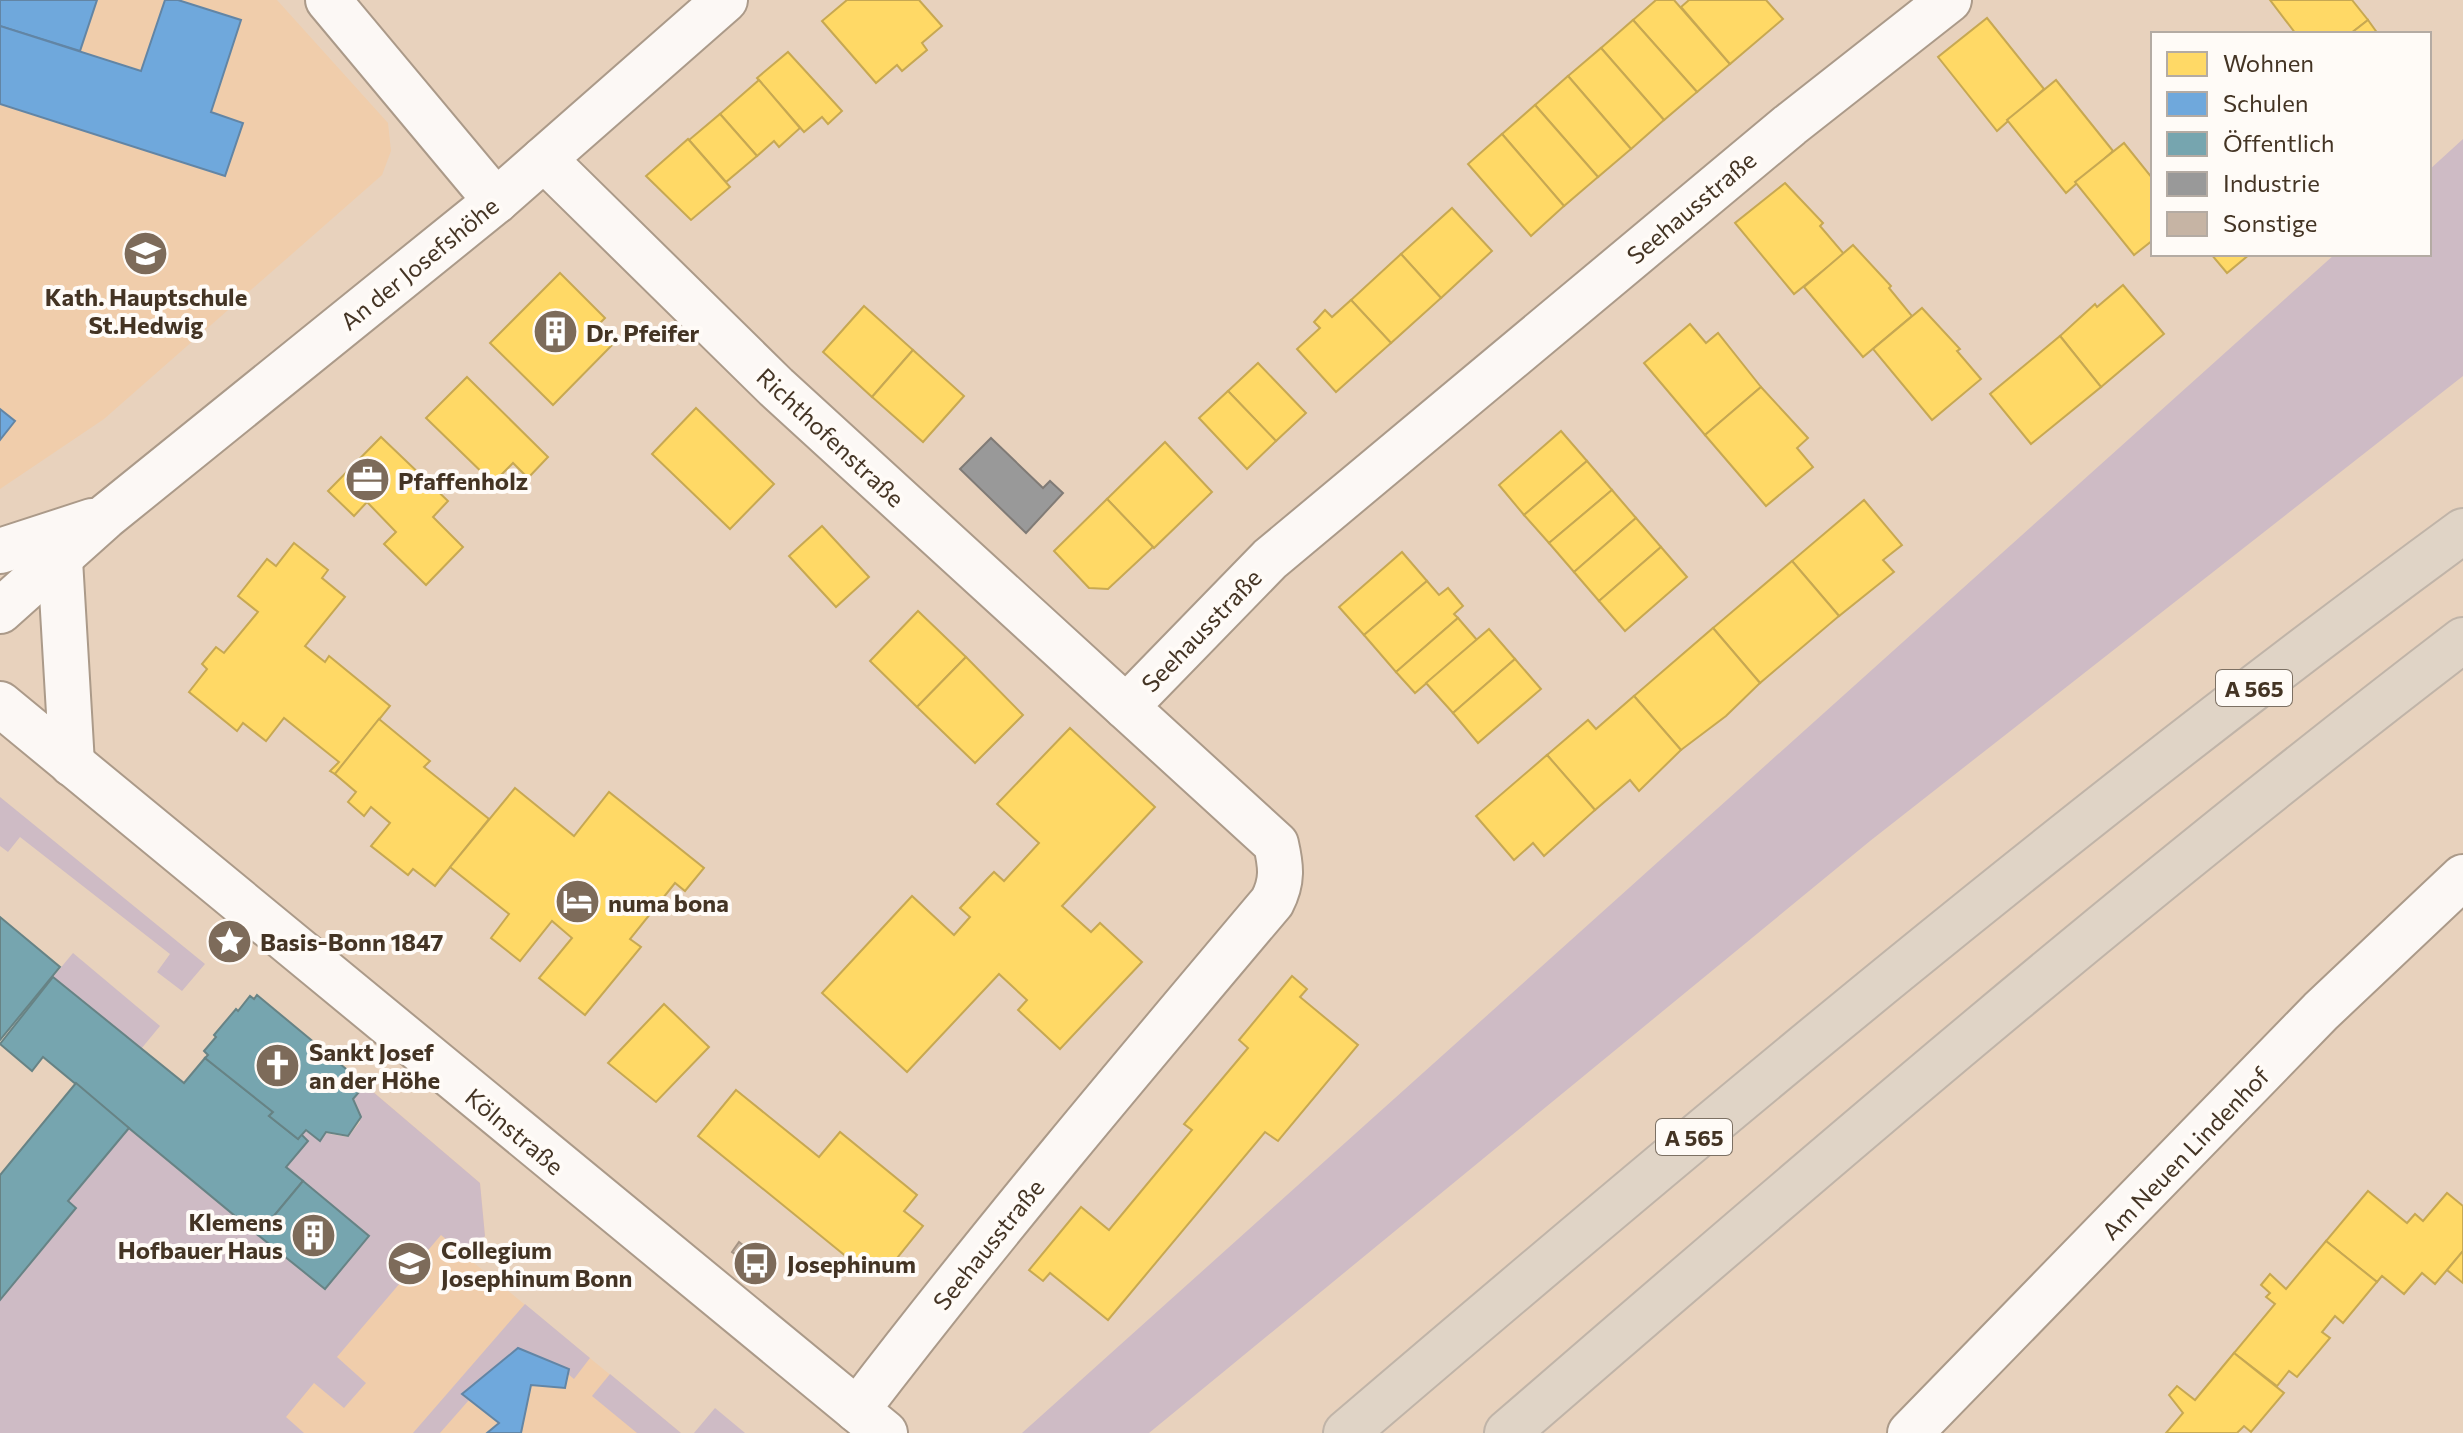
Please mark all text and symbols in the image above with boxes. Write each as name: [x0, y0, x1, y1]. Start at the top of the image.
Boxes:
legend: [2151, 32, 2431, 256]
text: Wohnen: [2223, 48, 2314, 77]
text: Schulen: [2223, 88, 2309, 117]
text: Öffentlich: [2223, 128, 2335, 157]
street label: Seehausstraße: [1620, 145, 1762, 269]
text: Industrie: [2223, 168, 2320, 197]
street label: An der Josefshöhe: [334, 190, 504, 336]
text: Sonstige: [2223, 208, 2317, 237]
school or university icon: Kath. Hauptschule St.Hedwig: [122, 230, 170, 278]
place label: Kath. Hauptschule St.Hedwig: [45, 282, 247, 339]
building icon: Dr. Pfeifer: [531, 308, 579, 356]
place label: Dr. Pfeifer: [586, 318, 700, 347]
street label: Richthofenstraße: [751, 361, 911, 513]
office icon: Pfaffenholz: [343, 456, 391, 504]
place label: Pfaffenholz: [398, 466, 528, 495]
street label: Seehausstraße: [1135, 562, 1267, 698]
road number: A 565: [2216, 670, 2292, 706]
hotel icon: numa bona: [553, 878, 601, 926]
place label: numa bona: [608, 888, 729, 917]
place icon: Basis-Bonn 1847: [205, 917, 253, 965]
place label: Basis-Bonn 1847: [260, 927, 444, 956]
place label: Sankt Josef an der Höhe: [309, 1037, 440, 1094]
church icon: Sankt Josef an der Höhe: [254, 1041, 302, 1089]
street label: Am Neuen Lindenhof: [2095, 1060, 2275, 1245]
street label: Kölnstraße: [460, 1082, 570, 1180]
road number: A 565: [1656, 1119, 1732, 1155]
street label: Seehausstraße: [926, 1173, 1050, 1315]
place label: Klemens Hofbauer Haus: [118, 1207, 283, 1264]
building icon: Klemens Hofbauer Haus: [290, 1211, 338, 1259]
place label: Collegium Josephinum Bonn: [441, 1235, 632, 1292]
school or university icon: Collegium Josephinum Bonn: [386, 1239, 434, 1287]
bus stop icon: Josephinum: [732, 1239, 780, 1287]
place label: Josephinum: [787, 1249, 916, 1278]

